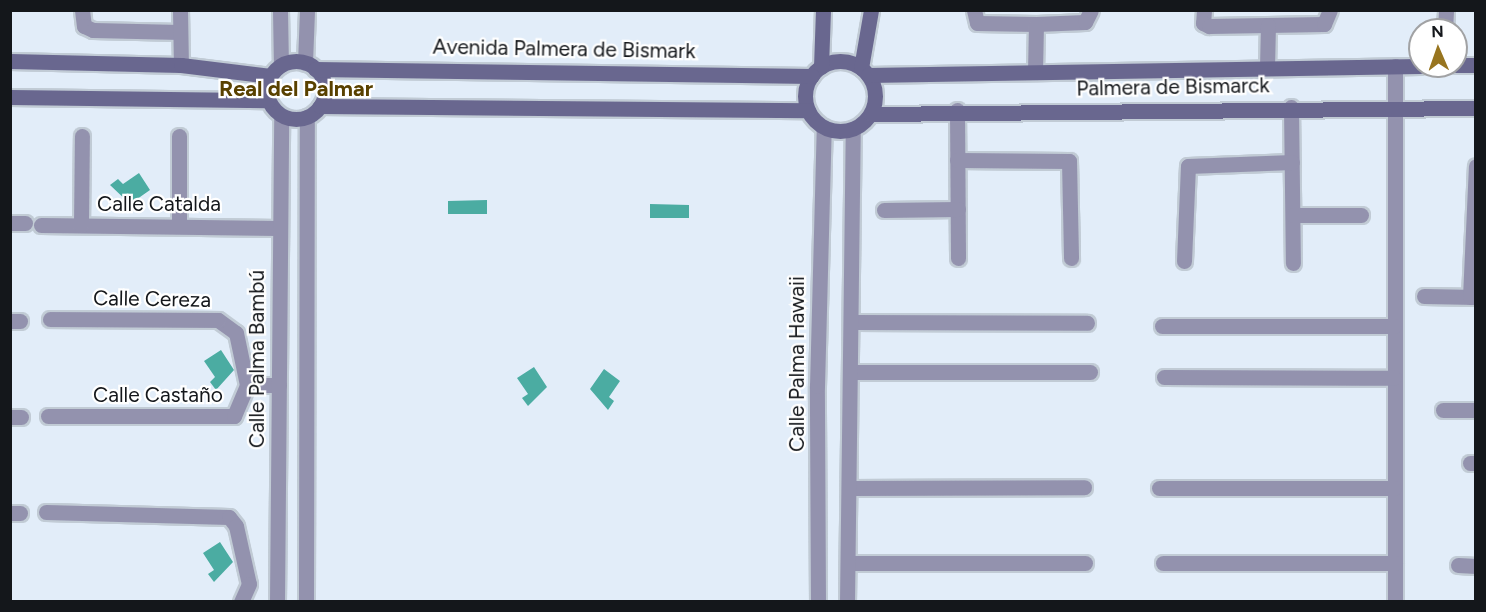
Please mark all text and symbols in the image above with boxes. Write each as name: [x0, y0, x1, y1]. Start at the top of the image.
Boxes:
north arrow: [1408, 18, 1468, 78]
text: N: [1431, 22, 1444, 41]
street label: Avenida Palmera de Bismark: [432, 34, 696, 64]
street label: Palmera de Bismarck: [1076, 73, 1270, 101]
district label: Real del Palmar: [219, 76, 373, 102]
street label: Calle Catalda: [97, 191, 221, 217]
street label: Calle Palma Bambú: [244, 270, 270, 448]
street label: Calle Palma Hawaii: [784, 276, 810, 452]
street label: Calle Cereza: [93, 285, 211, 313]
street label: Calle Castaño: [93, 382, 223, 408]

